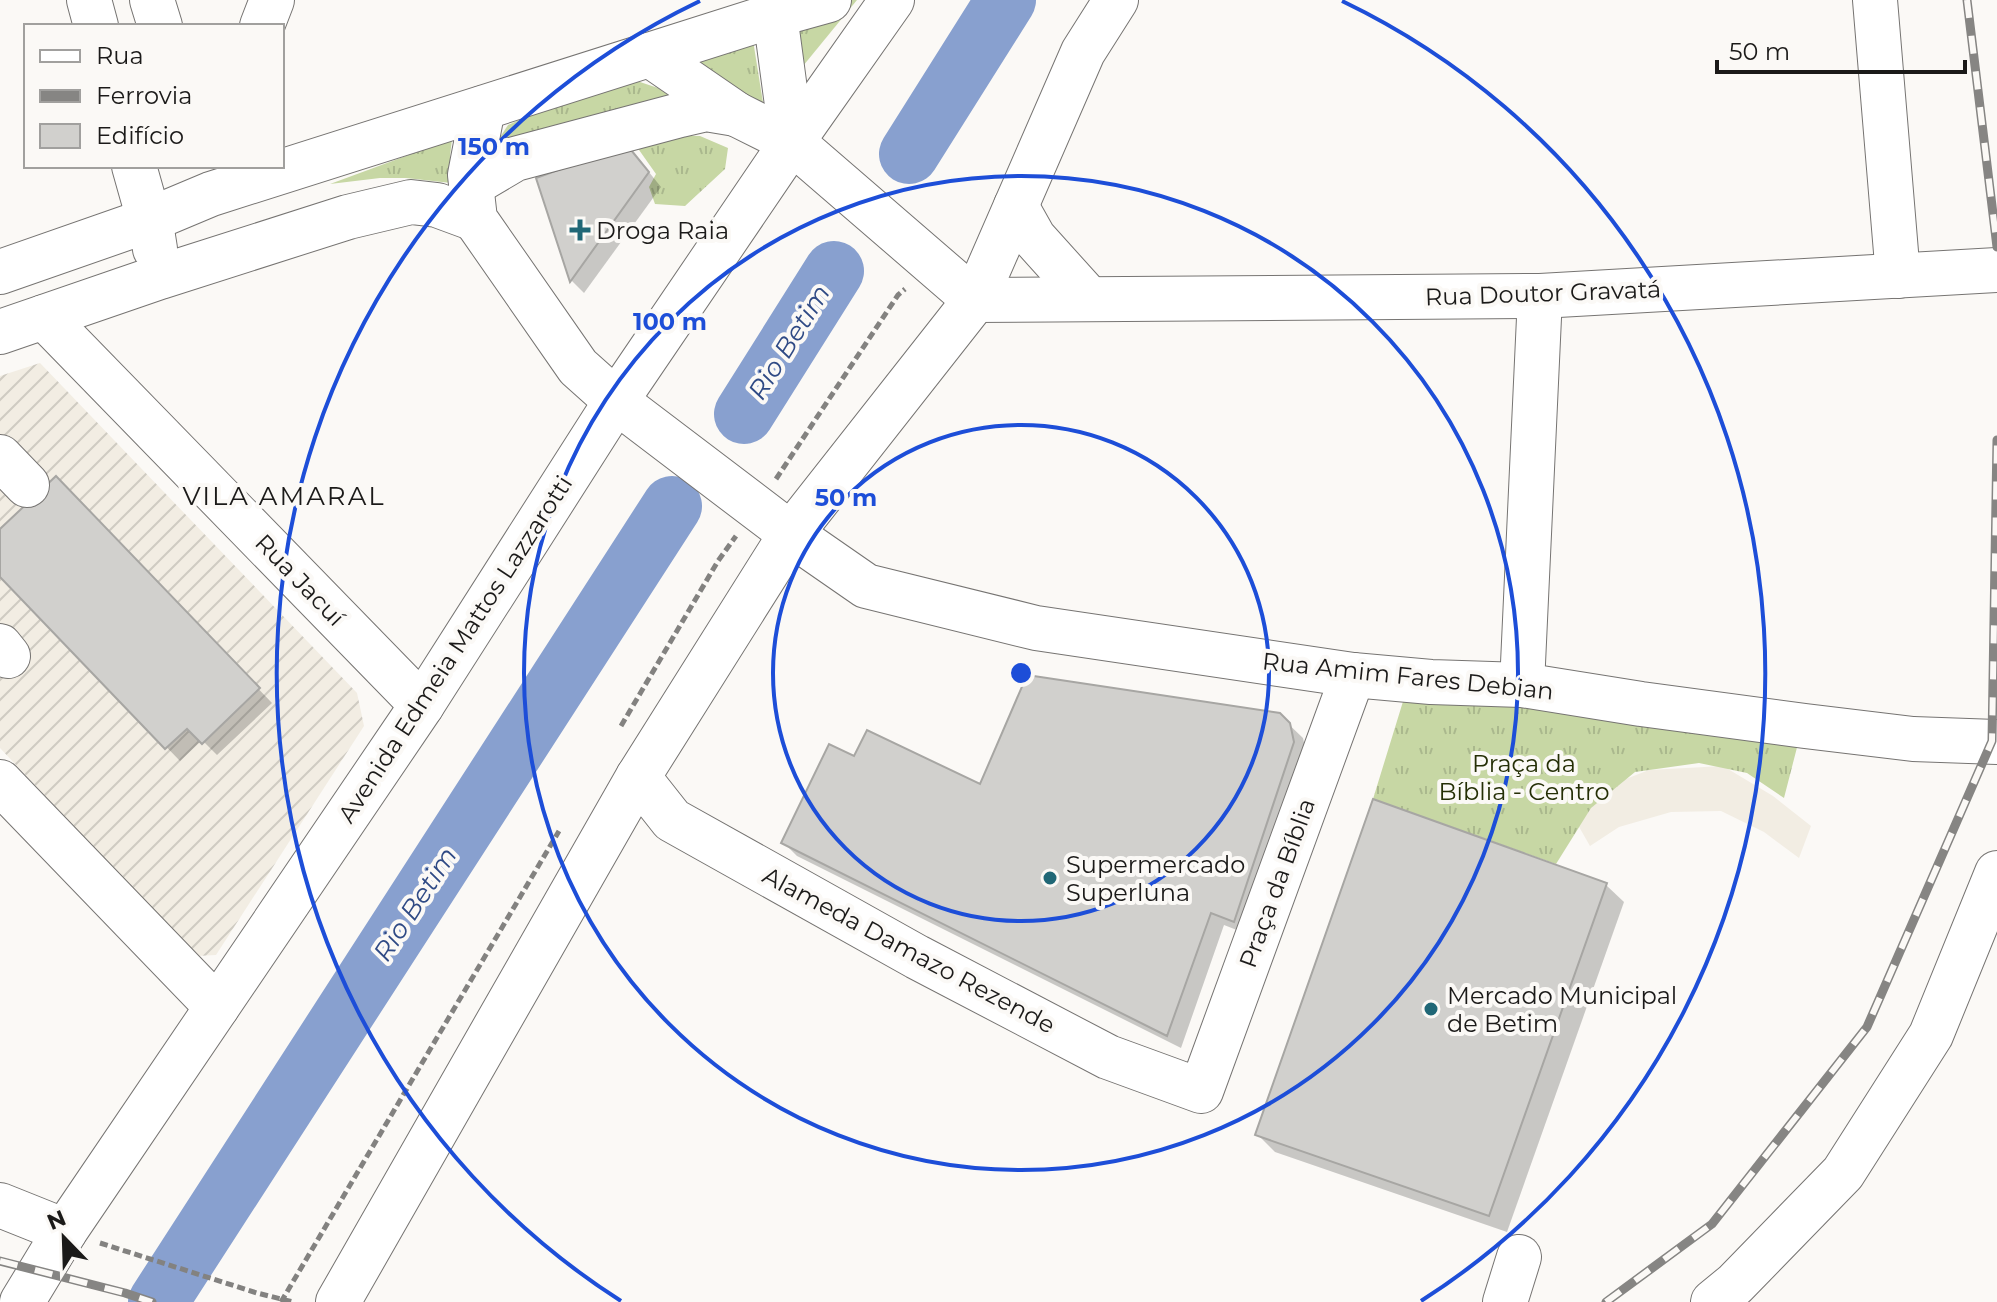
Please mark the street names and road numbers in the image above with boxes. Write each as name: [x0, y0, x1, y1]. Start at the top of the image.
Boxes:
street label: Rua Doutor Gravatá: [1424, 274, 1662, 312]
street label: Avenida Edmeia Mattos Lazzarotti: [332, 470, 578, 828]
street label: Rua Jacuí: [249, 528, 352, 633]
street label: Rua Amim Fares Debian: [1261, 646, 1555, 706]
street label: Praça da Bíblia: [1233, 794, 1321, 972]
street label: Alameda Damazo Rezende: [758, 860, 1060, 1040]

